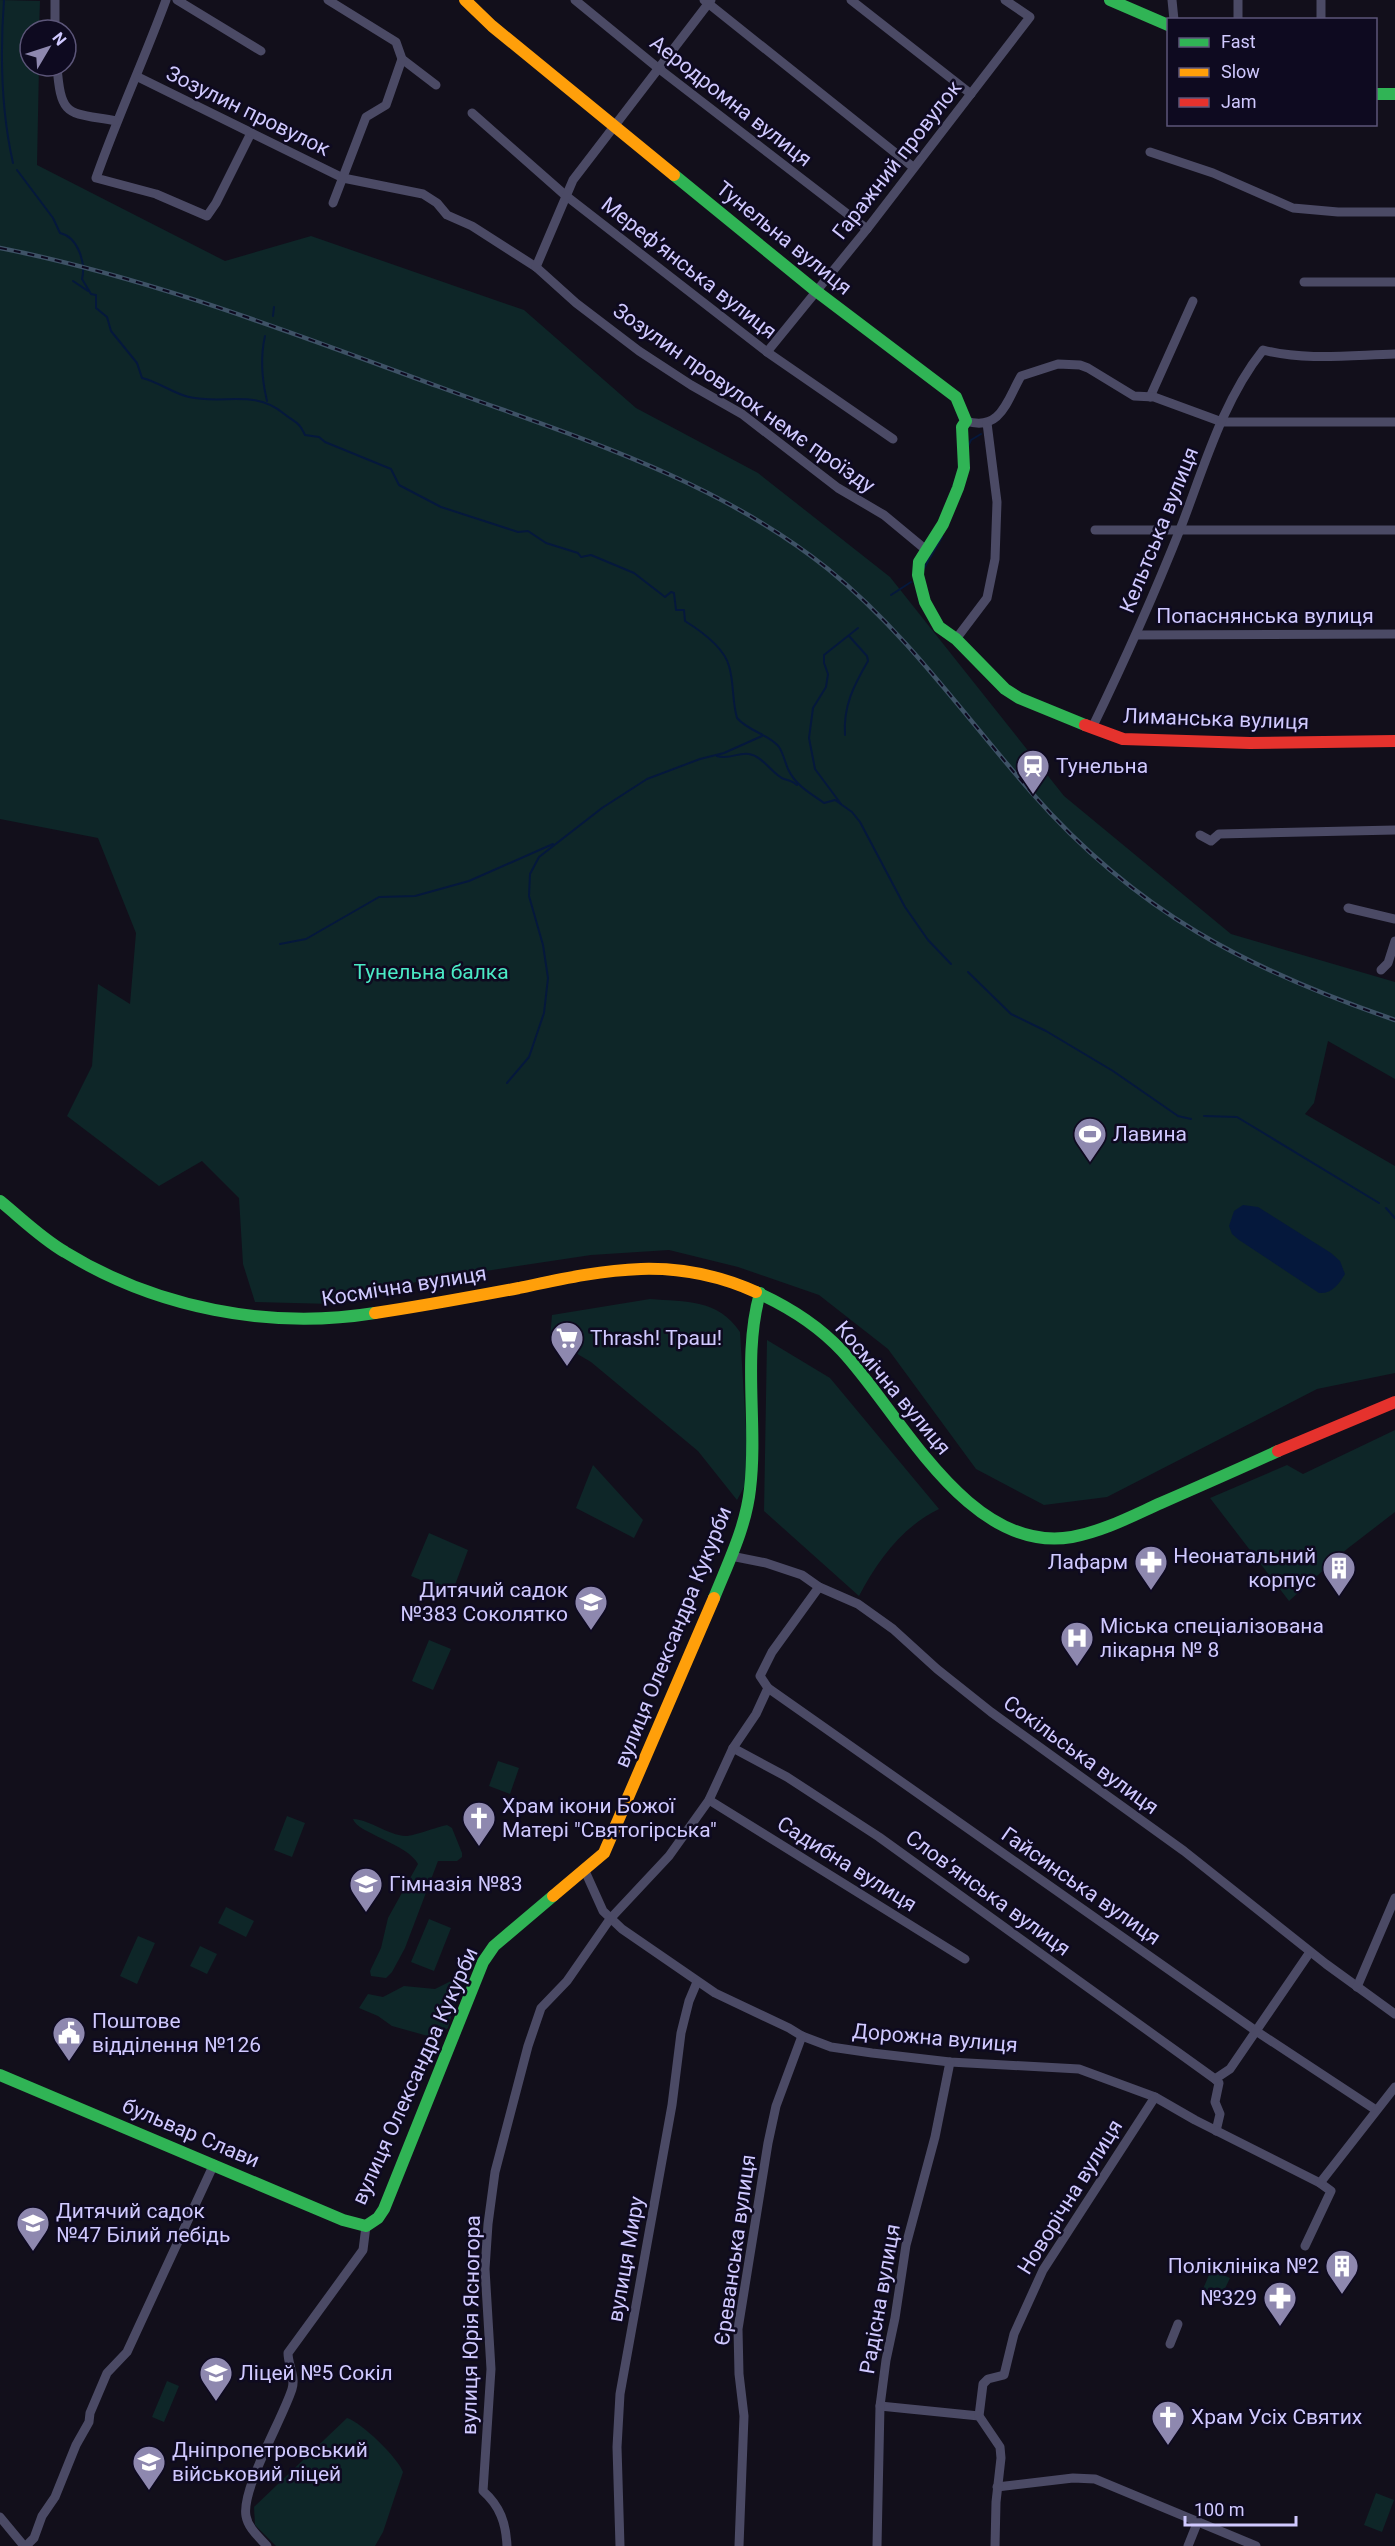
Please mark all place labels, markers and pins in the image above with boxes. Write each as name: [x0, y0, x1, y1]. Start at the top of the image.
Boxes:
station icon: Тунельна: [1015, 748, 1051, 795]
place label: Тунельна: [1056, 754, 1148, 778]
sports icon: Лавина: [1072, 1116, 1108, 1163]
place label: Лавина: [1113, 1122, 1187, 1146]
supermarket icon: Thrash! Траш!: [549, 1320, 585, 1367]
place label: Thrash! Траш!: [590, 1326, 722, 1350]
pharmacy icon: Лафарм: [1133, 1544, 1169, 1591]
place label: Неонатальний корпус: [1173, 1544, 1316, 1592]
place label: Лафарм: [1048, 1550, 1128, 1574]
building icon: Неонатальний корпус: [1321, 1550, 1357, 1597]
place label: Дитячий садок №383 Соколятко: [400, 1578, 569, 1626]
school or university icon: Дитячий садок №383 Соколятко: [573, 1584, 609, 1631]
place label: Міська спеціалізована лікарня № 8: [1100, 1614, 1324, 1662]
hospital icon: Міська спеціалізована лікарня № 8: [1059, 1620, 1095, 1667]
place label: Храм ікони Божої Матері "Святогірська": [502, 1794, 717, 1842]
church icon: Храм ікони Божої Матері "Святогірська": [461, 1800, 497, 1847]
school or university icon: Гімназія №83: [348, 1866, 384, 1913]
place label: Гімназія №83: [389, 1872, 523, 1896]
place label: Поштове відділення №126: [92, 2009, 261, 2057]
public building icon: Поштове відділення №126: [51, 2015, 87, 2062]
place label: Дитячий садок №47 Білий лебідь: [56, 2199, 230, 2247]
school or university icon: Дитячий садок №47 Білий лебідь: [15, 2205, 51, 2252]
building icon: Поліклініка №2: [1324, 2248, 1360, 2295]
place label: Поліклініка №2: [1168, 2254, 1319, 2278]
pharmacy icon: №329: [1262, 2280, 1298, 2327]
place label: №329: [1200, 2286, 1257, 2310]
school or university icon: Ліцей №5 Сокіл: [198, 2355, 234, 2402]
place label: Ліцей №5 Сокіл: [239, 2361, 393, 2385]
church icon: Храм Усіх Святих: [1150, 2399, 1186, 2446]
place label: Храм Усіх Святих: [1191, 2405, 1362, 2429]
place label: Дніпропетровський військовий ліцей: [172, 2438, 368, 2486]
school or university icon: Дніпропетровський військовий ліцей: [131, 2444, 167, 2491]

